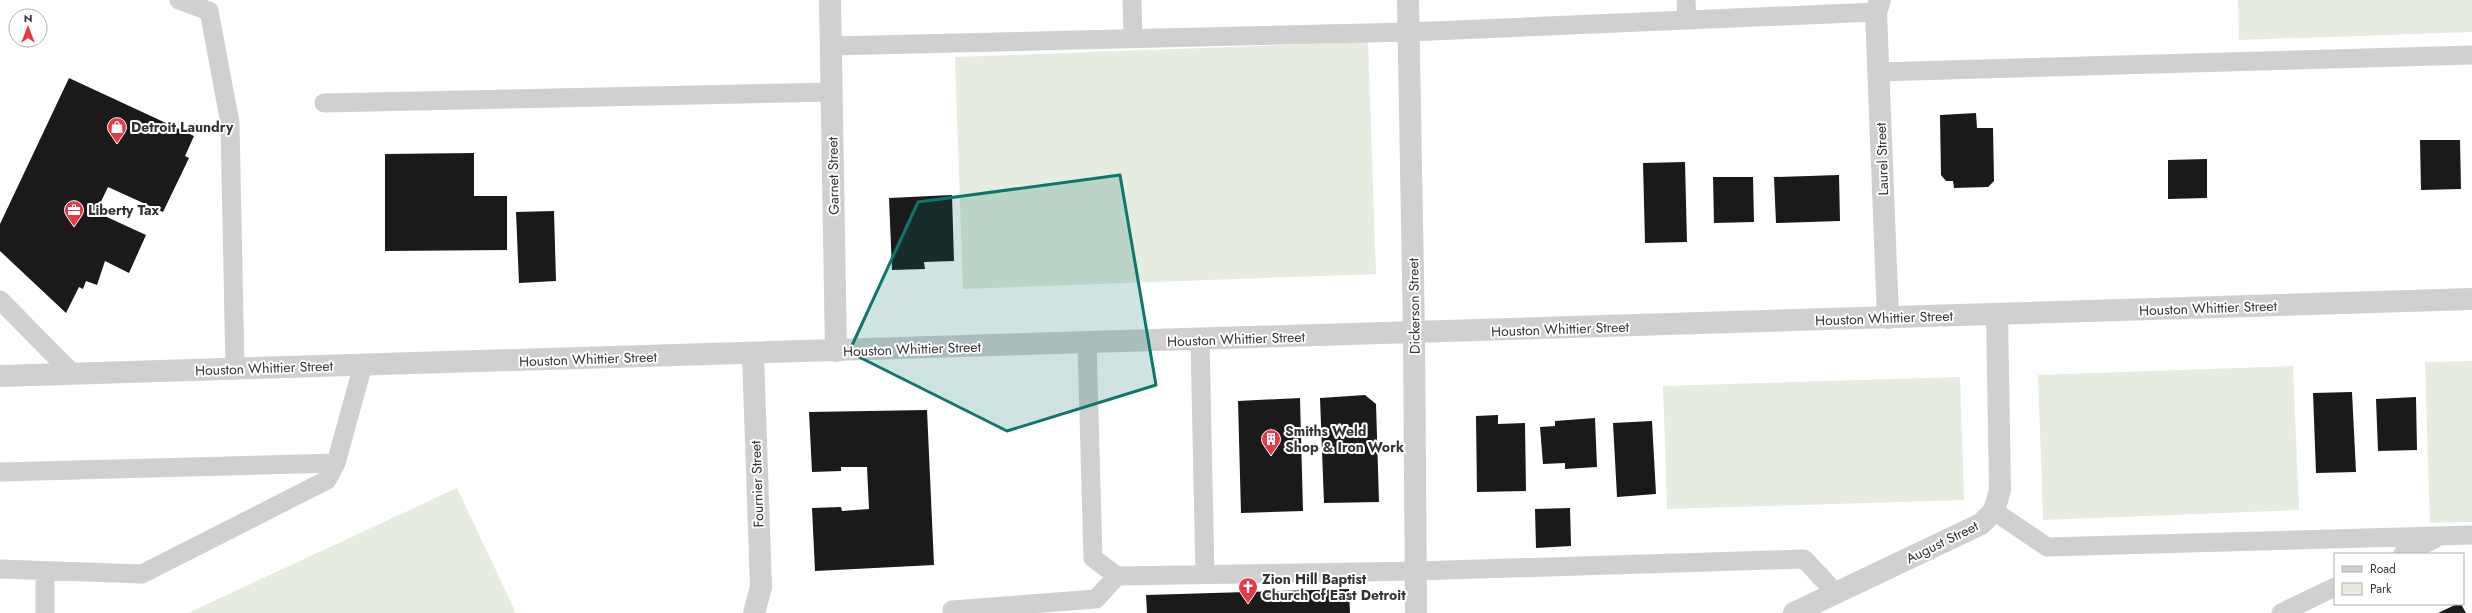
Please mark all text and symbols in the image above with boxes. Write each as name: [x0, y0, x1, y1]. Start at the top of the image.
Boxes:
north arrow: [8, 8, 48, 48]
text: N: [24, 10, 32, 26]
shop icon: Detroit Laundry: [106, 116, 128, 144]
place label: Detroit Laundry: [131, 117, 234, 137]
street label: Laurel Street: [1871, 122, 1893, 196]
street label: Garnet Street: [822, 136, 844, 215]
office icon: Liberty Tax: [63, 199, 85, 227]
place label: Liberty Tax: [88, 200, 160, 220]
street label: Dickerson Street: [1403, 257, 1425, 354]
street label: Houston Whittier Street: [2139, 296, 2278, 320]
street label: Houston Whittier Street: [1815, 306, 1954, 330]
street label: Houston Whittier Street: [1491, 317, 1630, 341]
street label: Houston Whittier Street: [1167, 327, 1306, 351]
street label: Houston Whittier Street: [843, 337, 982, 361]
street label: Houston Whittier Street: [519, 347, 658, 371]
street label: Houston Whittier Street: [195, 356, 334, 380]
place label: Smiths Weld Shop & Iron Work: [1285, 421, 1404, 457]
building icon: Smiths Weld Shop & Iron Work: [1260, 428, 1282, 456]
street label: Fournier Street: [745, 440, 769, 528]
street label: August Street: [1902, 516, 1982, 568]
legend: [2334, 553, 2464, 605]
text: Road: [2370, 560, 2396, 578]
place label: Zion Hill Baptist Church of East Detroit: [1262, 569, 1406, 605]
church icon: Zion Hill Baptist Church of East Detroit: [1237, 576, 1259, 604]
text: Park: [2370, 580, 2392, 598]

